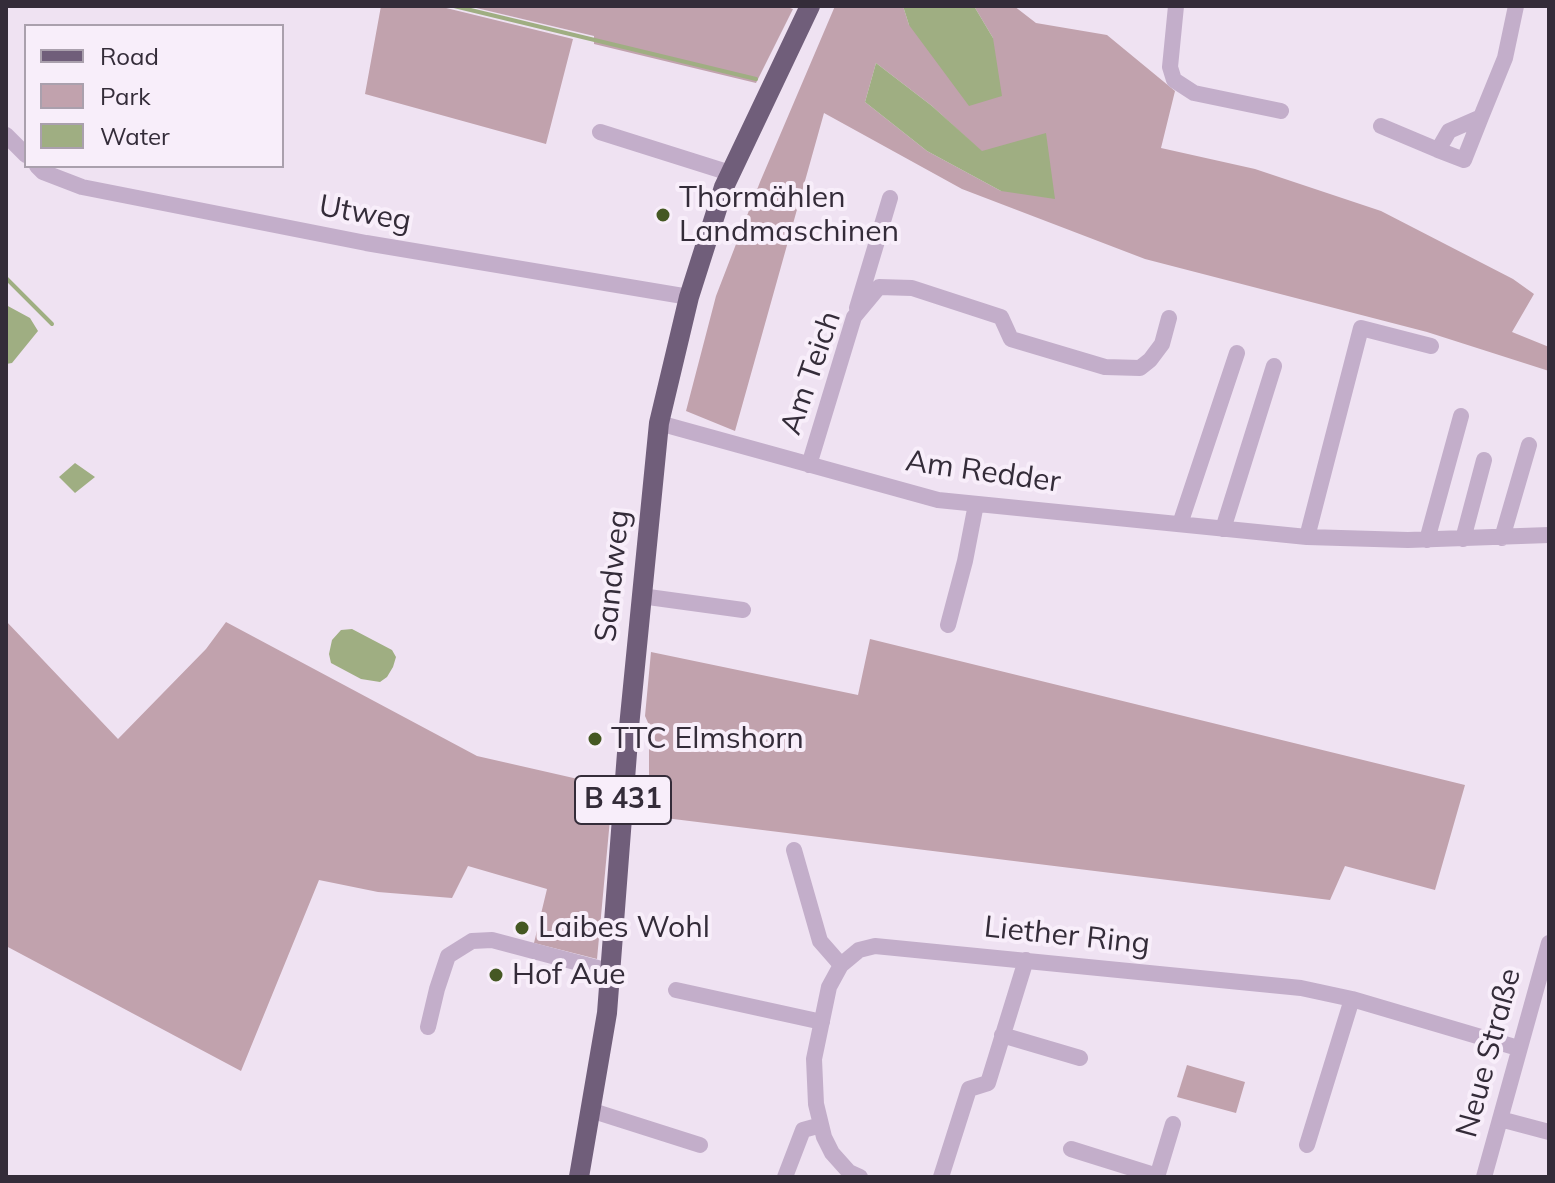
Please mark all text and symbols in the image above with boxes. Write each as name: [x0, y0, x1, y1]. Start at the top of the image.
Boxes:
legend: [24, 24, 284, 168]
text: Road: [100, 41, 159, 71]
text: Park: [100, 81, 151, 111]
text: Water: [100, 121, 170, 151]
place label: Thormählen Landmaschinen: [679, 180, 899, 250]
street label: Utweg: [316, 188, 414, 240]
marker: Thormählen Landmaschinen: [654, 206, 672, 224]
street label: Am Teich: [773, 307, 849, 439]
street label: Am Redder: [903, 443, 1063, 501]
street label: Sandweg: [588, 508, 638, 644]
place label: TTC Elmshorn: [611, 721, 804, 757]
marker: TTC Elmshorn: [586, 730, 604, 748]
road number: B 431: [575, 776, 671, 824]
street label: Liether Ring: [982, 909, 1152, 963]
place label: Laibes Wohl: [538, 910, 710, 946]
marker: Laibes Wohl: [513, 919, 531, 937]
place label: Hof Aue: [512, 957, 626, 993]
street label: Neue Straße: [1449, 965, 1529, 1141]
marker: Hof Aue: [487, 966, 505, 984]

